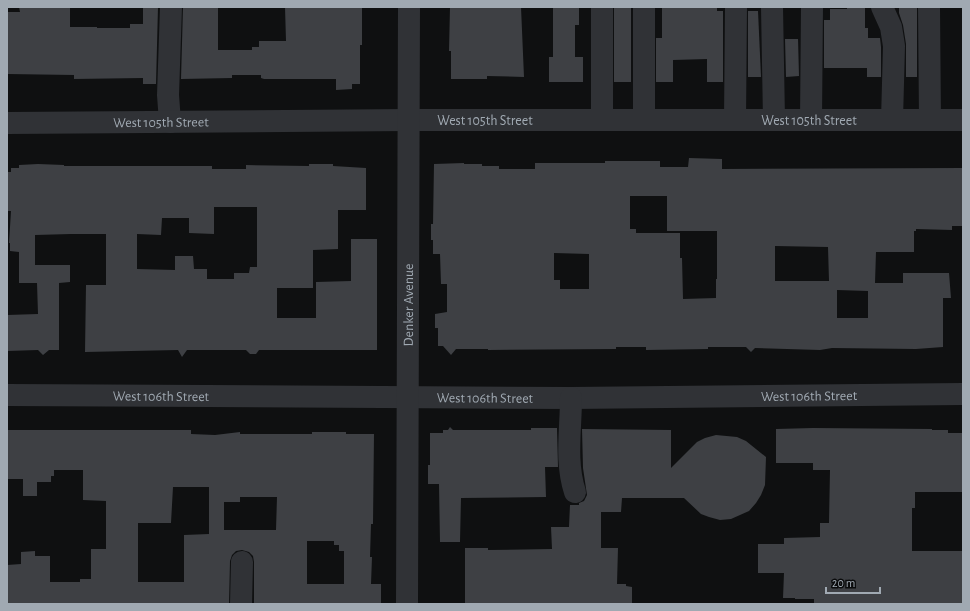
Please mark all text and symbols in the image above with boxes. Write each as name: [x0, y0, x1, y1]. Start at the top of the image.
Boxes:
street label: West 105th Street: [437, 114, 533, 128]
street label: West 105th Street: [761, 114, 857, 128]
street label: West 105th Street: [113, 115, 209, 130]
street label: Denker Avenue: [402, 263, 416, 347]
street label: West 106th Street: [761, 389, 858, 404]
street label: West 106th Street: [113, 390, 210, 404]
street label: West 106th Street: [437, 391, 534, 406]
scale bar: [826, 569, 880, 595]
text: 20 m: [832, 577, 855, 589]

